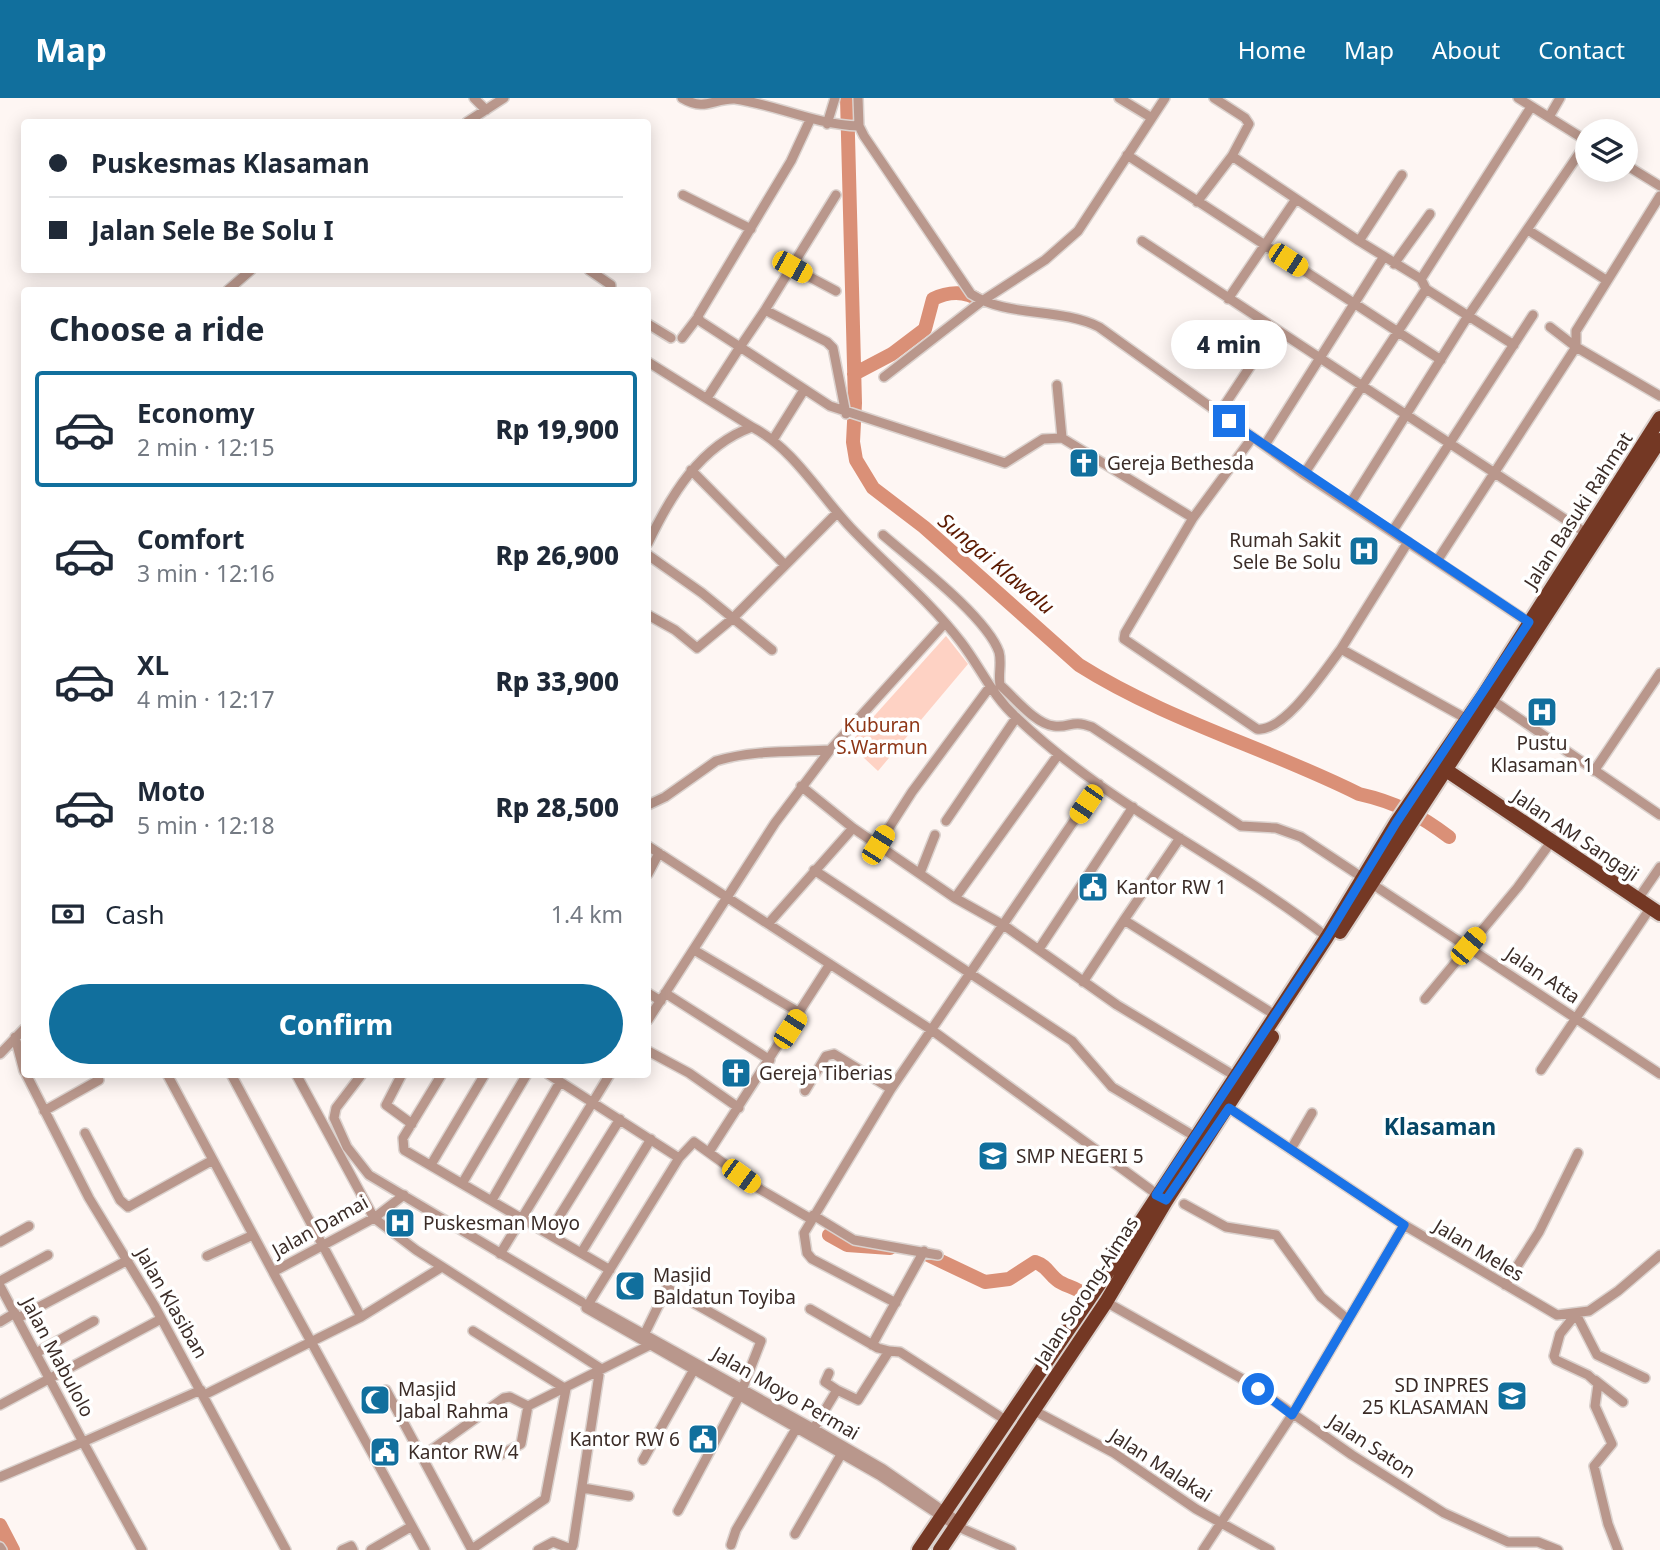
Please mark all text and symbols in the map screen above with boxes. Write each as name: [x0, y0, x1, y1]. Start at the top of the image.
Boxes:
text: Map: [35, 27, 107, 72]
text: Home: [1238, 33, 1306, 66]
text: Map: [1344, 33, 1394, 66]
text: About: [1432, 33, 1500, 66]
text: Contact: [1538, 33, 1625, 66]
map controls: [1575, 119, 1638, 182]
button: layers: [1575, 119, 1638, 182]
text: Puskesmas Klasaman: [91, 145, 370, 181]
text: Jalan Sele Be Solu I: [91, 212, 334, 248]
car: [1265, 240, 1312, 280]
car: [769, 248, 816, 286]
text: Choose a ride: [49, 307, 265, 350]
callout: 4 min: [1171, 320, 1287, 368]
text: 4 min: [1197, 328, 1261, 360]
text: Economy: [137, 395, 255, 431]
icon: car: [53, 398, 116, 461]
route end: [1213, 405, 1245, 437]
text: Rp 19,900: [496, 411, 619, 447]
street label: Jalan Basuki Rahmat: [1517, 427, 1638, 595]
text: 2 min · 12:15: [137, 431, 275, 463]
church icon: Gereja Bethesda: [1067, 446, 1101, 480]
place label: Gereja Bethesda: [1107, 450, 1254, 476]
water label: Sungai Klawalu: [933, 506, 1061, 620]
text: Comfort: [137, 521, 245, 557]
icon: car: [53, 524, 116, 587]
place label: Rumah Sakit Sele Be Solu: [1229, 527, 1341, 575]
hospital icon: Rumah Sakit Sele Be Solu: [1347, 534, 1381, 568]
text: Rp 26,900: [496, 537, 619, 573]
text: 3 min · 12:16: [137, 557, 275, 589]
text: XL: [137, 647, 169, 683]
icon: car: [53, 650, 116, 713]
text: Rp 33,900: [496, 663, 619, 699]
text: 4 min · 12:17: [137, 683, 275, 715]
hospital icon: Pustu Klasaman 1: [1525, 695, 1559, 729]
park label: Kuburan S.Warmun: [836, 712, 928, 760]
place label: Pustu Klasaman 1: [1490, 730, 1594, 778]
text: Moto: [137, 773, 205, 809]
icon: car: [53, 776, 116, 839]
car: [1066, 781, 1107, 827]
street label: Jalan AM Sangaji: [1506, 782, 1644, 887]
text: Rp 28,500: [496, 789, 619, 825]
text: 5 min · 12:18: [137, 809, 275, 841]
car: [858, 822, 899, 868]
public building icon: Kantor RW 1: [1076, 870, 1110, 904]
place label: Kantor RW 1: [1116, 874, 1227, 900]
icon: cash: [49, 895, 87, 933]
text: Cash: [105, 896, 165, 932]
text: 1.4 km: [551, 898, 623, 930]
car: [1447, 923, 1490, 969]
street label: Jalan Atta: [1499, 939, 1585, 1009]
button: Confirm: [49, 984, 623, 1064]
car: [770, 1006, 811, 1052]
church icon: Gereja Tiberias: [719, 1056, 753, 1090]
place label: Gereja Tiberias: [759, 1060, 893, 1086]
district label: Klasaman: [1384, 1110, 1496, 1142]
school or university icon: SMP NEGERI 5: [976, 1139, 1010, 1173]
place label: SMP NEGERI 5: [1016, 1143, 1144, 1169]
car: [718, 1155, 765, 1197]
street label: Jalan Damai: [266, 1189, 373, 1264]
hospital icon: Puskesman Moyo: [383, 1206, 417, 1240]
place label: Puskesman Moyo: [423, 1210, 580, 1236]
street label: Jalan Sorong-Aimas: [1027, 1211, 1144, 1372]
street label: Jalan Meles: [1427, 1212, 1529, 1287]
street label: Jalan Klasiban: [129, 1241, 214, 1363]
place label: Masjid Baldatun Toyiba: [653, 1262, 796, 1310]
mosque icon: Masjid Baldatun Toyiba: [613, 1269, 647, 1303]
street label: Jalan Mabulolo: [15, 1291, 101, 1421]
street label: Jalan Moyo Permai: [706, 1339, 864, 1446]
place label: SD INPRES 25 KLASAMAN: [1362, 1372, 1489, 1420]
route start: [1242, 1373, 1274, 1405]
place label: Masjid Jabal Rahma: [396, 1376, 509, 1424]
school or university icon: SD INPRES 25 KLASAMAN: [1495, 1379, 1529, 1413]
mosque icon: Masjid Jabal Rahma: [358, 1383, 392, 1417]
street label: Jalan Saton: [1322, 1407, 1421, 1484]
street label: Jalan Malakai: [1103, 1421, 1217, 1508]
public building icon: Kantor RW 6: [686, 1422, 720, 1456]
place label: Kantor RW 6: [569, 1426, 680, 1452]
public building icon: Kantor RW 4: [368, 1435, 402, 1469]
place label: Kantor RW 4: [408, 1439, 519, 1465]

